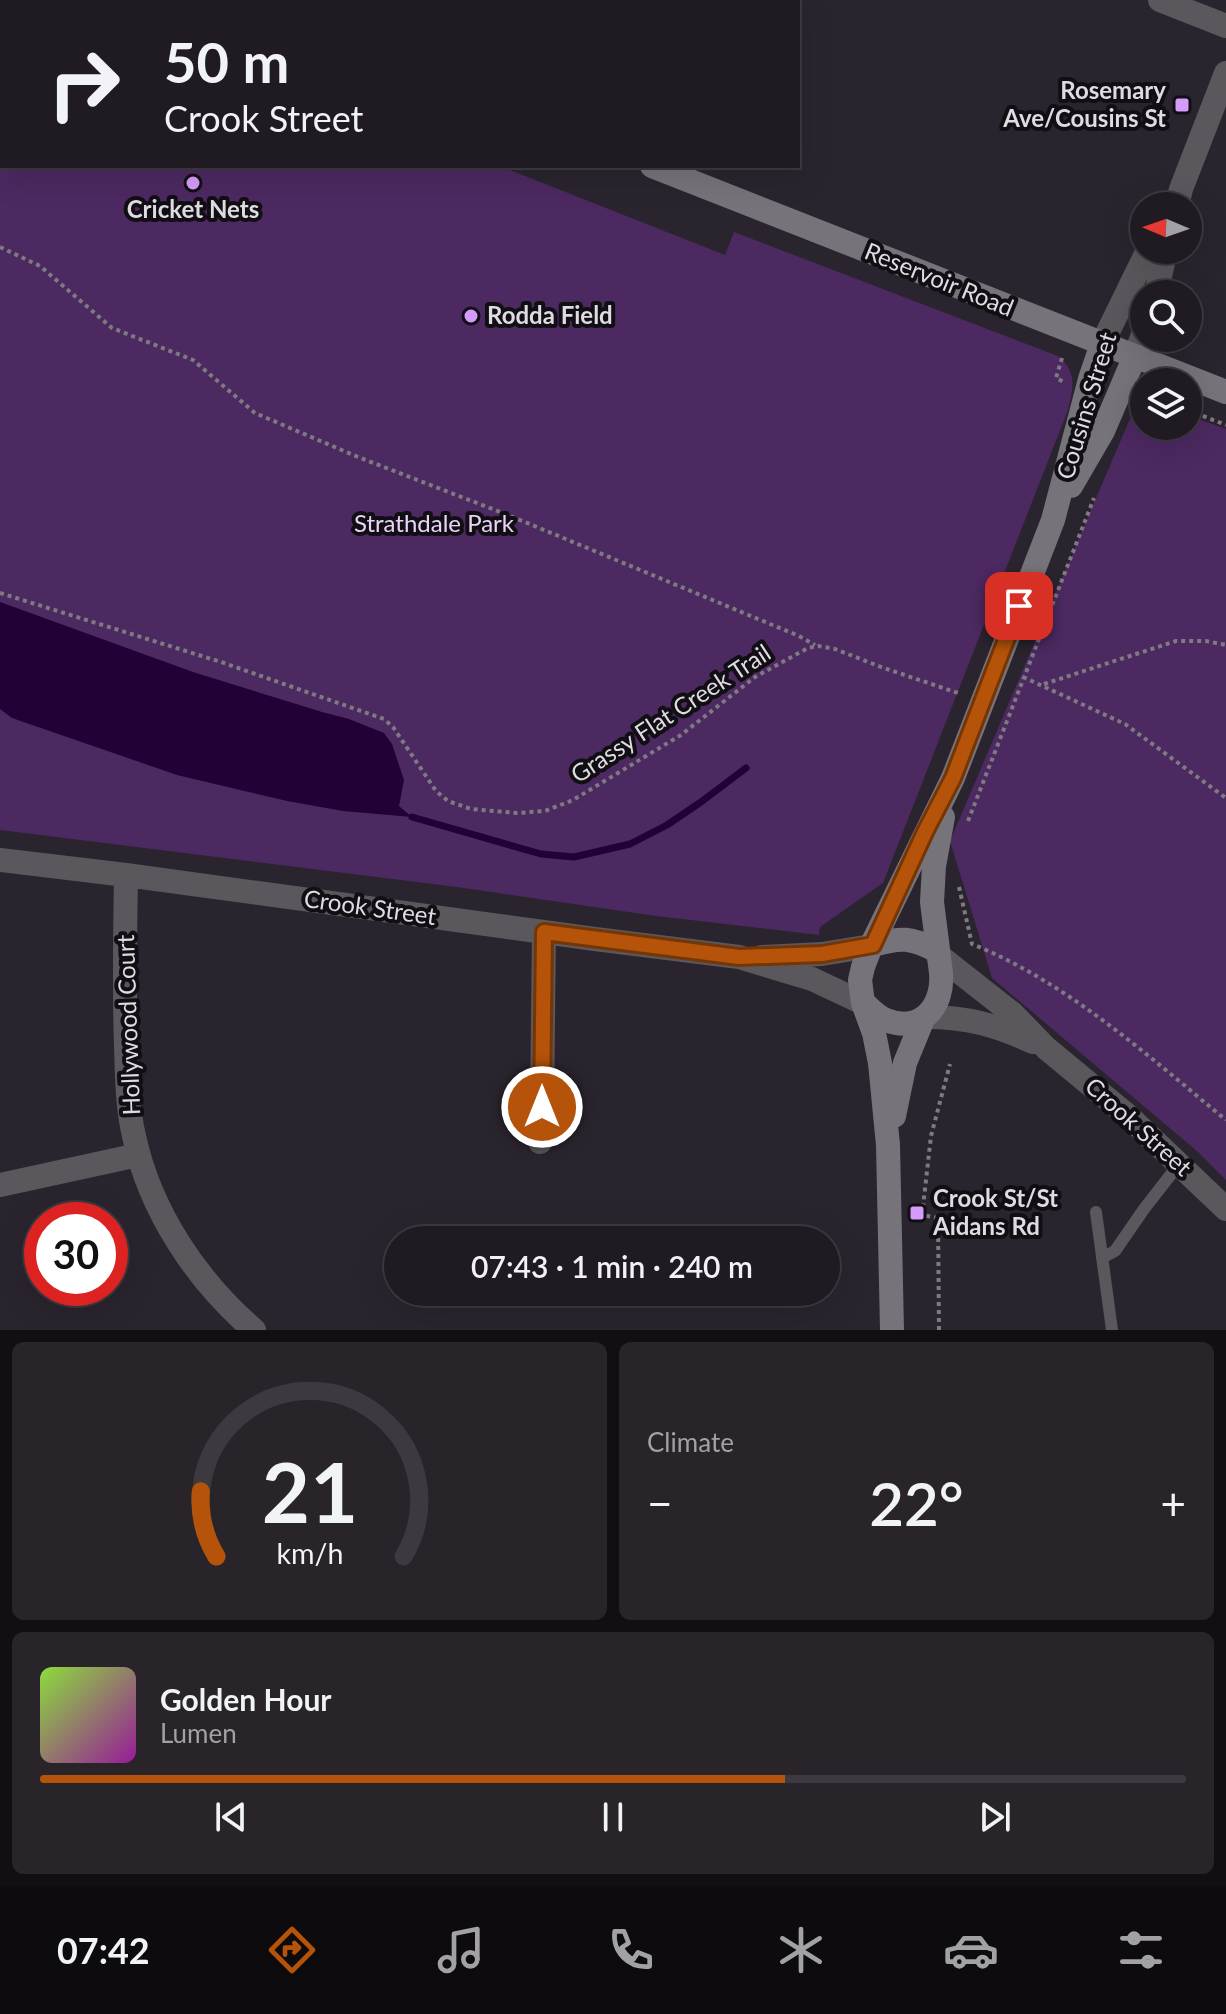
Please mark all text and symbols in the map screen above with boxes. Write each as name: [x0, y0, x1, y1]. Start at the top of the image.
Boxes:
text: 50 m: [164, 28, 289, 95]
icon: right: [32, 32, 136, 136]
place label: Rosemary Ave/Cousins St: [1002, 75, 1166, 132]
text: Crook Street: [164, 96, 363, 140]
marker: Rosemary Ave/Cousins St: [1173, 96, 1191, 114]
marker: Cricket Nets: [184, 174, 202, 192]
north arrow: [1130, 192, 1202, 264]
map controls: [1130, 192, 1202, 440]
place label: Cricket Nets: [127, 194, 259, 223]
street label: Reservoir Road: [861, 236, 1018, 322]
button: search: [1130, 280, 1202, 352]
place label: Rodda Field: [487, 300, 613, 329]
marker: Rodda Field: [462, 307, 480, 325]
street label: Cousins Street: [1049, 328, 1122, 483]
button: layers: [1130, 368, 1202, 440]
park label: Strathdale Park: [354, 508, 515, 537]
pin: [985, 572, 1053, 640]
icon: arrive: [997, 584, 1041, 628]
street label: Grassy Flat Creek Trail: [565, 637, 776, 788]
street label: Crook Street: [302, 883, 438, 930]
street label: Hollywood Court: [110, 934, 145, 1116]
position arrow: [500, 1065, 584, 1149]
street label: Crook Street: [1080, 1071, 1198, 1181]
place label: Crook St/St Aidans Rd: [932, 1183, 1058, 1240]
speed limit sign: 30: [24, 1202, 128, 1306]
marker: Crook St/St Aidans Rd: [908, 1204, 926, 1222]
text: 07:43 · 1 min · 240 m: [471, 1248, 753, 1284]
text: Climate: [647, 1426, 734, 1458]
text: 21: [261, 1441, 358, 1541]
text: 22°: [869, 1467, 964, 1539]
text: −: [647, 1477, 673, 1529]
text: +: [1160, 1477, 1186, 1529]
text: km/h: [276, 1536, 343, 1570]
text: Golden Hour: [160, 1681, 332, 1717]
text: Lumen: [160, 1717, 237, 1749]
icon: previous: [209, 1795, 253, 1839]
icon: pause: [591, 1795, 635, 1839]
icon: next: [973, 1795, 1017, 1839]
icon: directions: [264, 1922, 320, 1978]
icon: music: [433, 1922, 489, 1978]
icon: phone: [603, 1922, 659, 1978]
icon: climate: [773, 1922, 829, 1978]
icon: car: [943, 1922, 999, 1978]
icon: filters: [1113, 1922, 1169, 1978]
text: 07:42: [57, 1928, 150, 1972]

